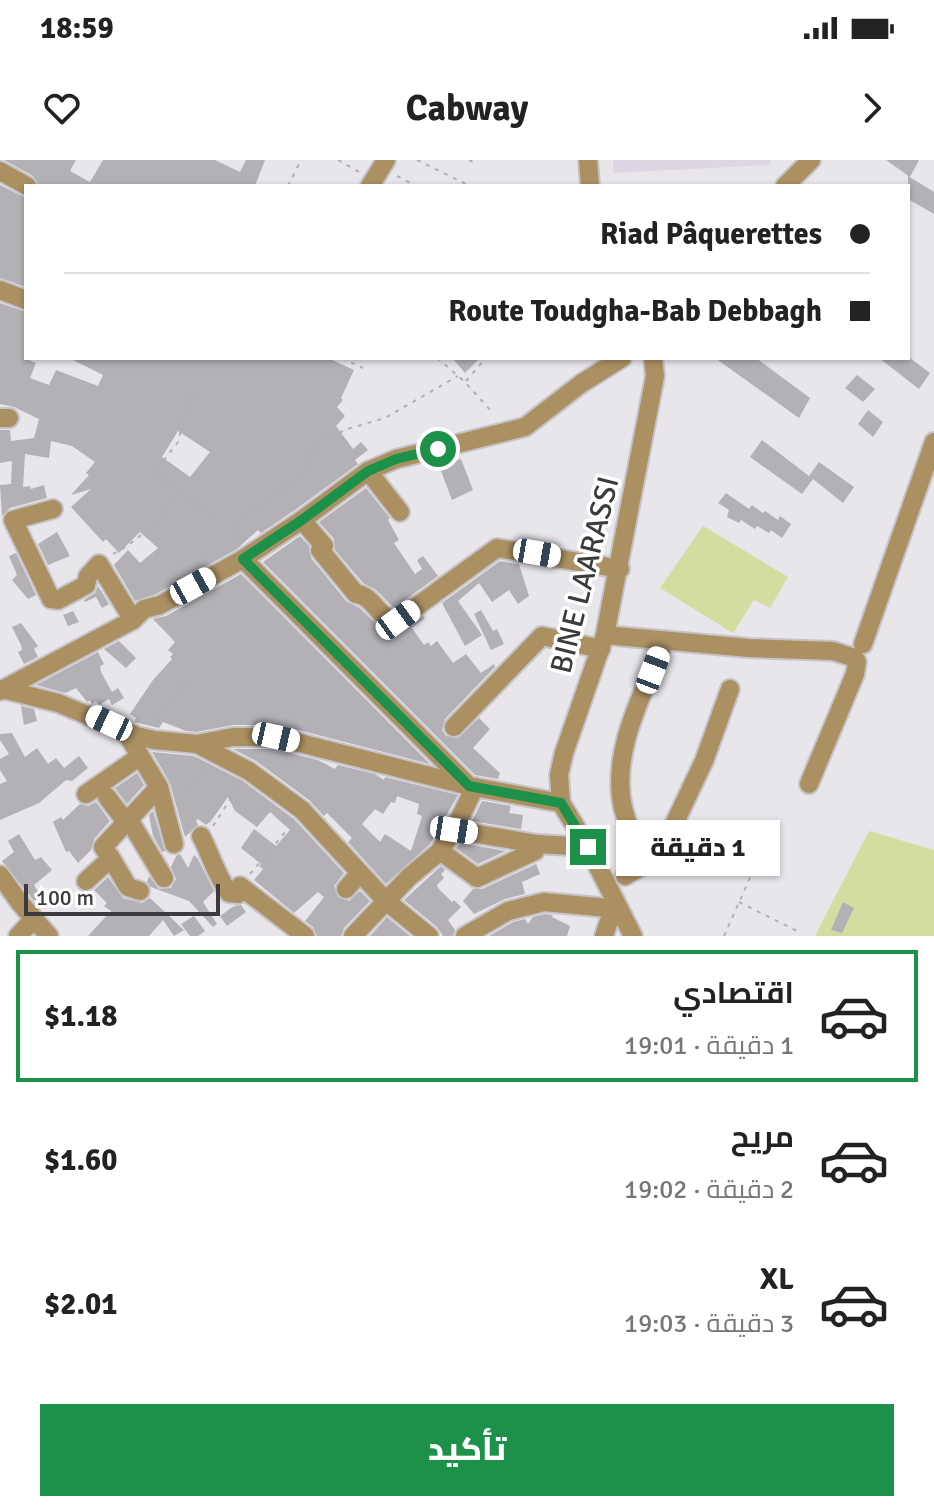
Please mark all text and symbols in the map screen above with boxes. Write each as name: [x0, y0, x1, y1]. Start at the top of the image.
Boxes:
text: 18:59: [40, 10, 114, 47]
icon: heart: [40, 86, 84, 130]
text: Cabway: [406, 86, 528, 131]
icon: forward: [850, 86, 894, 130]
text: Riad Pâquerettes: [600, 216, 822, 253]
text: Route Toudgha-Bab Debbagh: [448, 293, 822, 330]
route start: [420, 431, 456, 467]
street label: BINE LAARASSI: [543, 473, 627, 677]
car: [511, 537, 563, 569]
car: [166, 564, 220, 608]
car: [372, 596, 424, 644]
car: [633, 643, 673, 697]
car: [82, 702, 136, 744]
car: [250, 720, 302, 754]
car: [428, 814, 480, 846]
callout: 1 دقيقة: [616, 819, 780, 875]
route end: [570, 829, 606, 865]
text: 1 دقيقة: [650, 832, 746, 864]
scale bar: [24, 880, 220, 916]
text: 100 m: [36, 884, 94, 911]
text: اقتصادي: [673, 975, 794, 1012]
icon: car: [818, 980, 890, 1052]
text: $1.18: [44, 998, 117, 1035]
text: 1 دقيقة · 19:01: [624, 1030, 794, 1062]
text: مريح: [731, 1119, 794, 1156]
icon: car: [818, 1124, 890, 1196]
text: $1.60: [44, 1142, 117, 1179]
text: 2 دقيقة · 19:02: [624, 1174, 794, 1206]
text: XL: [760, 1261, 794, 1298]
icon: car: [818, 1268, 890, 1340]
text: $2.01: [44, 1286, 117, 1323]
text: 3 دقيقة · 19:03: [624, 1308, 794, 1340]
button: تأكيد: [40, 1404, 894, 1496]

